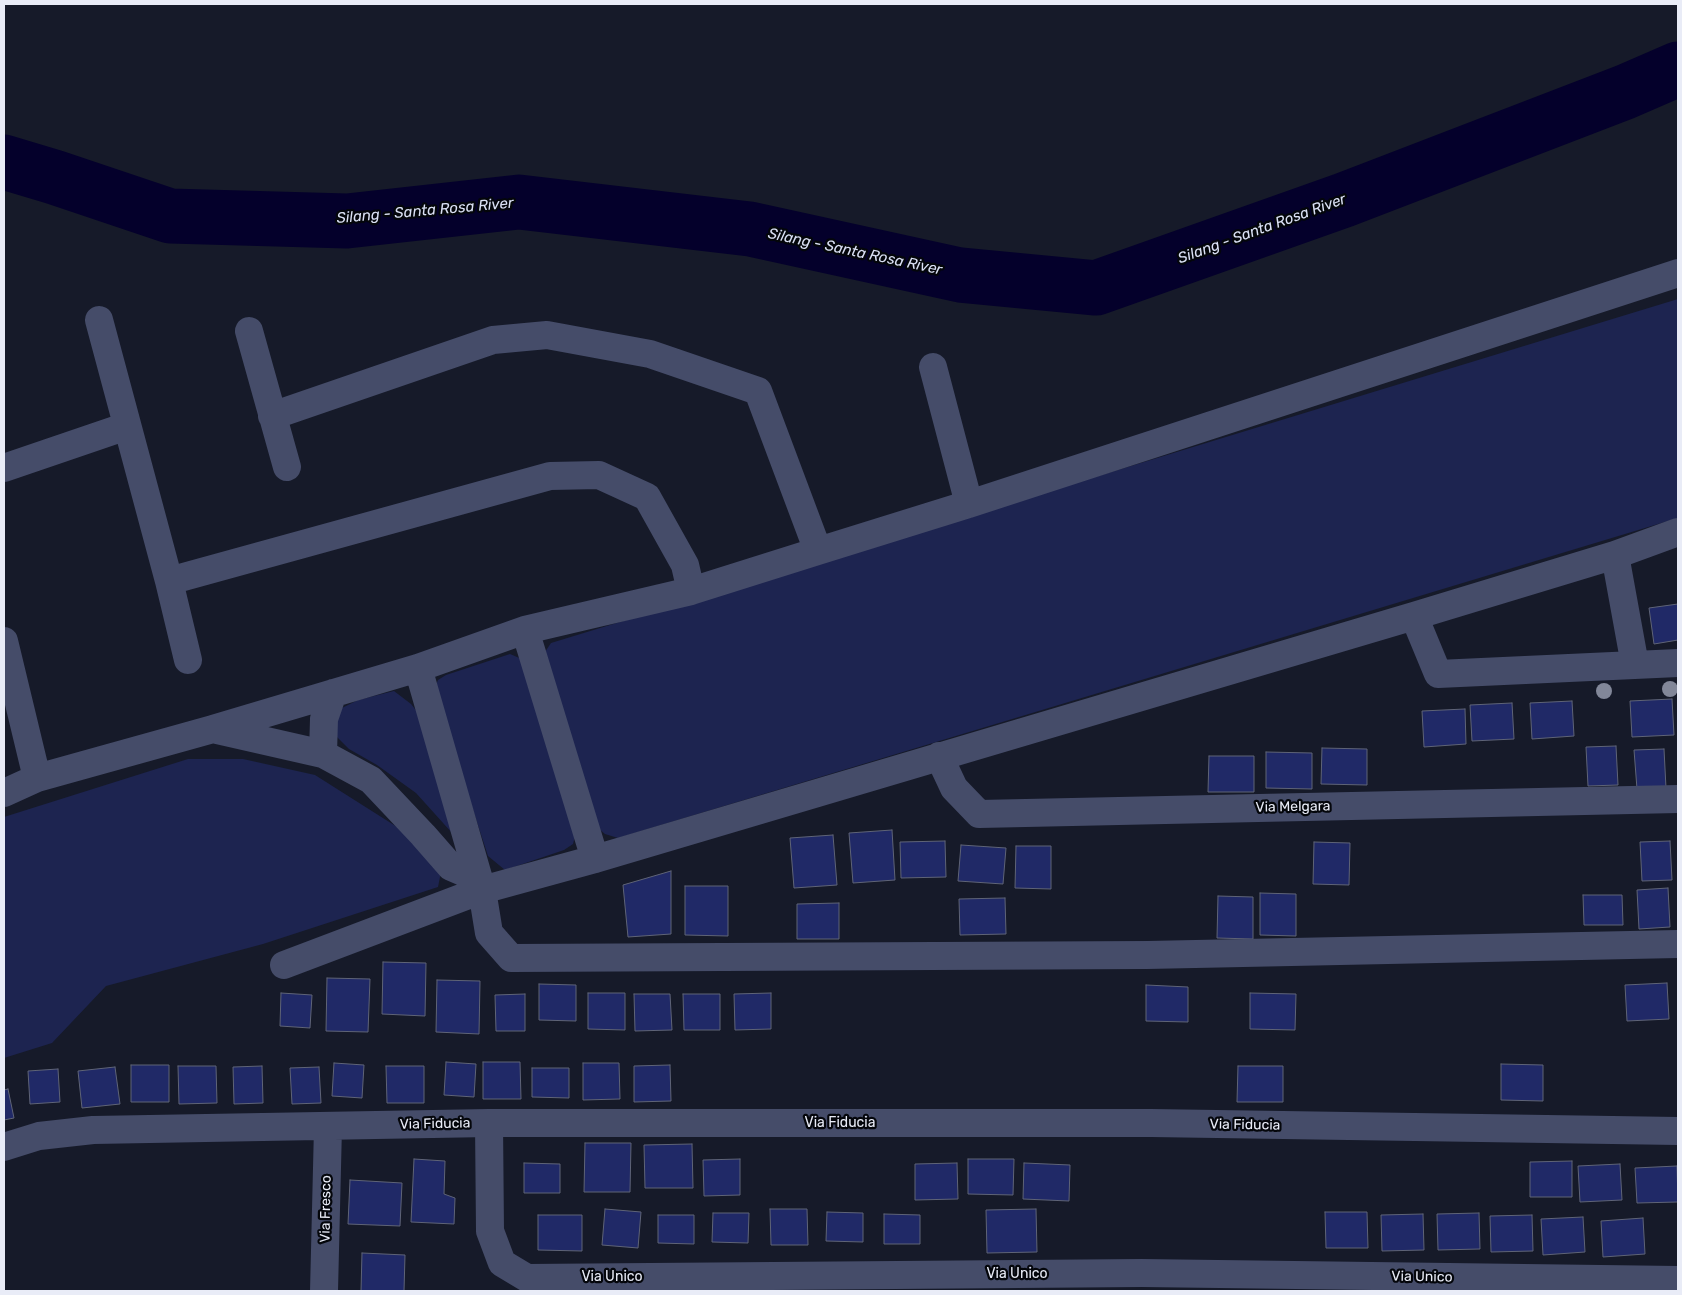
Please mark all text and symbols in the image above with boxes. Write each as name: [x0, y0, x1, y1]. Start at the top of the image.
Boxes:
water label: Silang - Santa Rosa River: [1175, 190, 1349, 268]
water label: Silang - Santa Rosa River: [336, 194, 514, 228]
water label: Silang - Santa Rosa River: [766, 225, 944, 279]
street label: Via Melgara: [1255, 798, 1331, 816]
street label: Via Fiducia: [399, 1115, 471, 1133]
street label: Via Fiducia: [805, 1115, 875, 1131]
street label: Via Fiducia: [1209, 1116, 1281, 1134]
street label: Via Fresco: [317, 1175, 335, 1243]
street label: Via Unico: [986, 1266, 1048, 1282]
street label: Via Unico: [1391, 1268, 1453, 1286]
street label: Via Unico: [581, 1269, 643, 1285]

